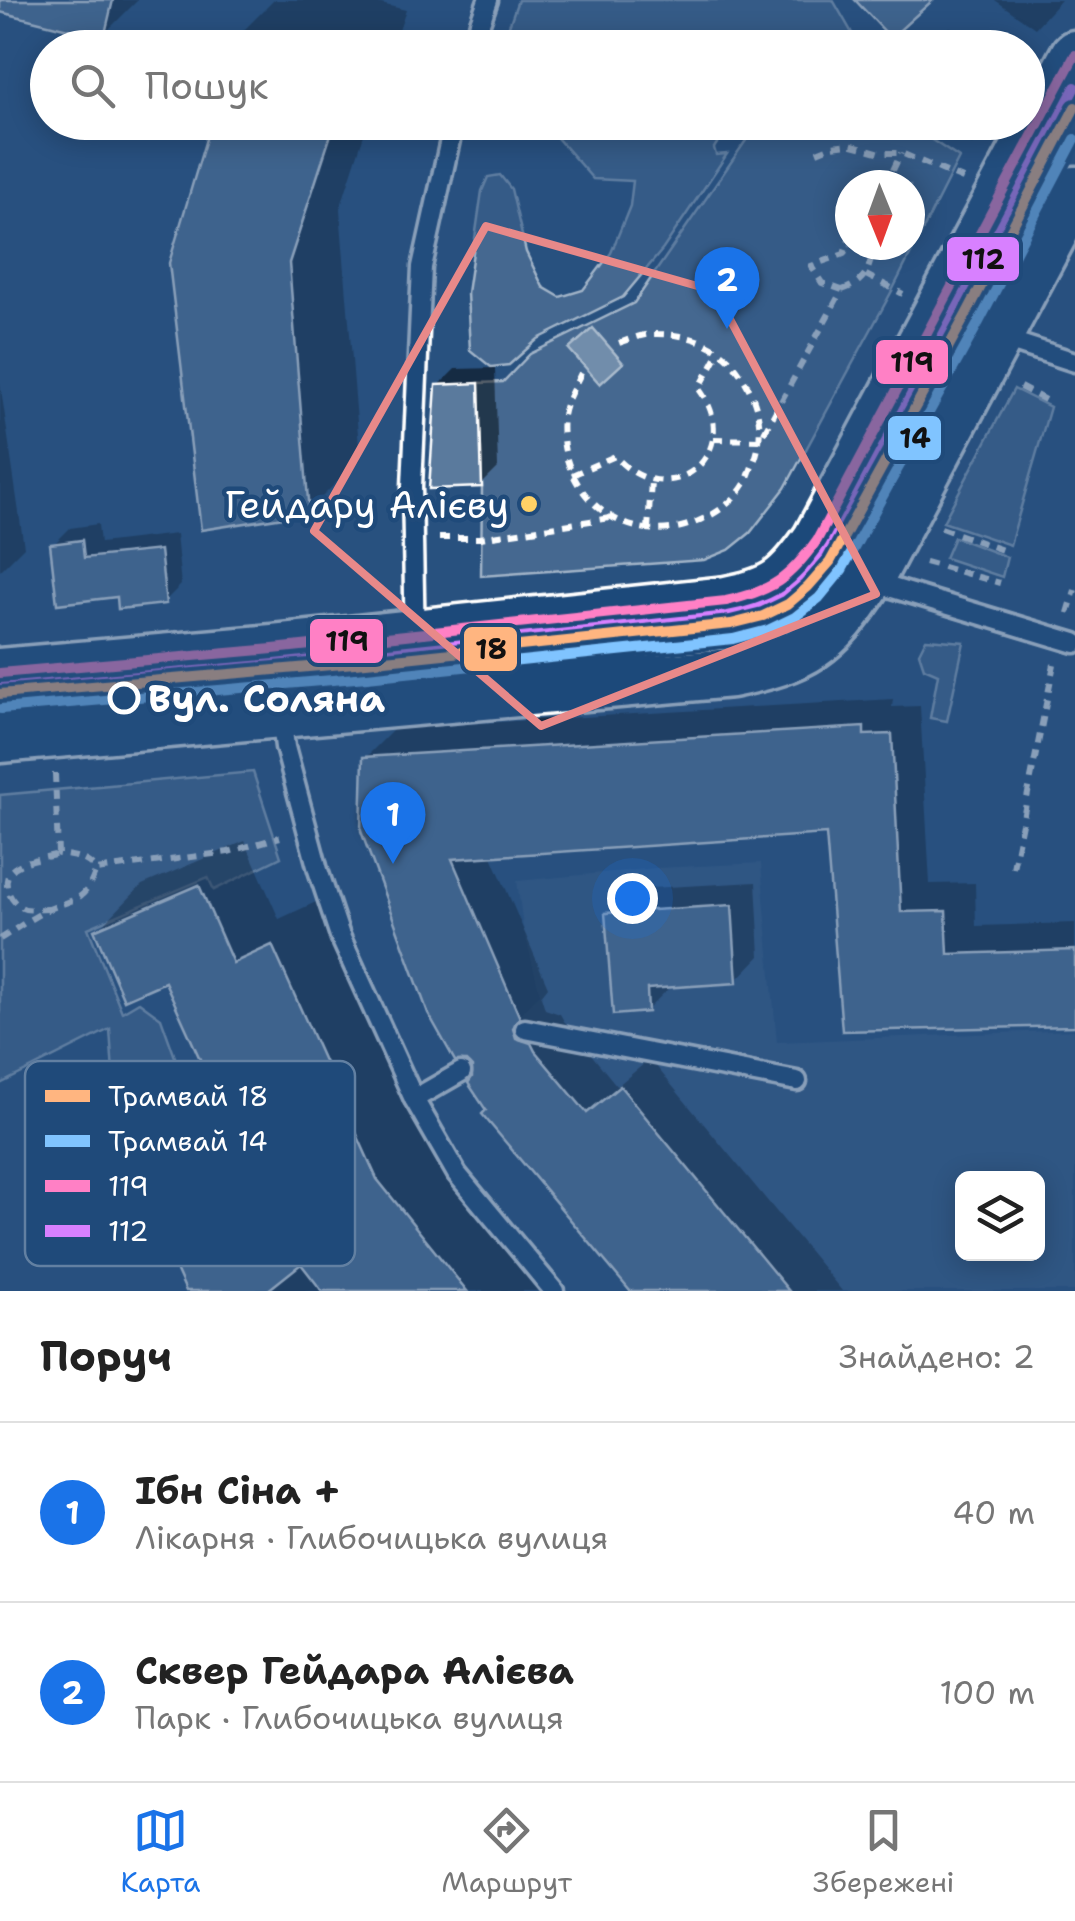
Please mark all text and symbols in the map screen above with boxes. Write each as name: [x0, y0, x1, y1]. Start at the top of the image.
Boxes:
search box: [30, 30, 1045, 140]
icon: search: [65, 58, 120, 113]
text: Пошук: [145, 60, 268, 111]
north arrow: [835, 170, 925, 260]
line badge: 112: [945, 235, 1021, 283]
text: 112: [961, 240, 1005, 278]
pin: 2: [694, 246, 760, 329]
line badge: 119: [874, 338, 950, 386]
text: 119: [890, 343, 934, 381]
line badge: 14: [886, 414, 943, 462]
text: 14: [899, 419, 931, 457]
place label: Гейдару Алієву: [224, 479, 509, 530]
marker: Гейдару Алієву: [518, 493, 540, 515]
line badge: 119: [308, 617, 385, 665]
text: 119: [325, 622, 369, 660]
line badge: 18: [462, 625, 519, 673]
text: 18: [475, 630, 507, 668]
place label: Вул. Соляна: [148, 673, 385, 724]
marker: Вул. Соляна: [109, 683, 139, 713]
pin: 1: [360, 782, 426, 864]
your location: [607, 873, 658, 924]
legend: [25, 1061, 355, 1266]
text: Трамвай 18: [108, 1077, 269, 1115]
text: Трамвай 14: [108, 1122, 268, 1160]
text: 119: [108, 1167, 149, 1205]
map controls: [955, 1171, 1045, 1261]
button: layers: [955, 1171, 1045, 1261]
text: 112: [108, 1212, 149, 1250]
text: Поруч: [40, 1328, 172, 1384]
text: Знайдено: 2: [839, 1335, 1035, 1378]
text: Ібн Сіна +: [135, 1465, 341, 1516]
text: 1: [65, 1491, 80, 1534]
text: 40 m: [952, 1491, 1035, 1534]
text: Лікарня · Глибочицька вулиця: [135, 1516, 608, 1559]
text: Сквер Гейдара Алієва: [135, 1645, 574, 1696]
text: 2: [61, 1671, 84, 1714]
text: 100 m: [939, 1671, 1035, 1714]
text: Парк · Глибочицька вулиця: [135, 1696, 564, 1739]
tab: Карта: [120, 1803, 201, 1901]
tab: Маршрут: [441, 1803, 572, 1901]
tab: Збережені: [813, 1803, 955, 1901]

